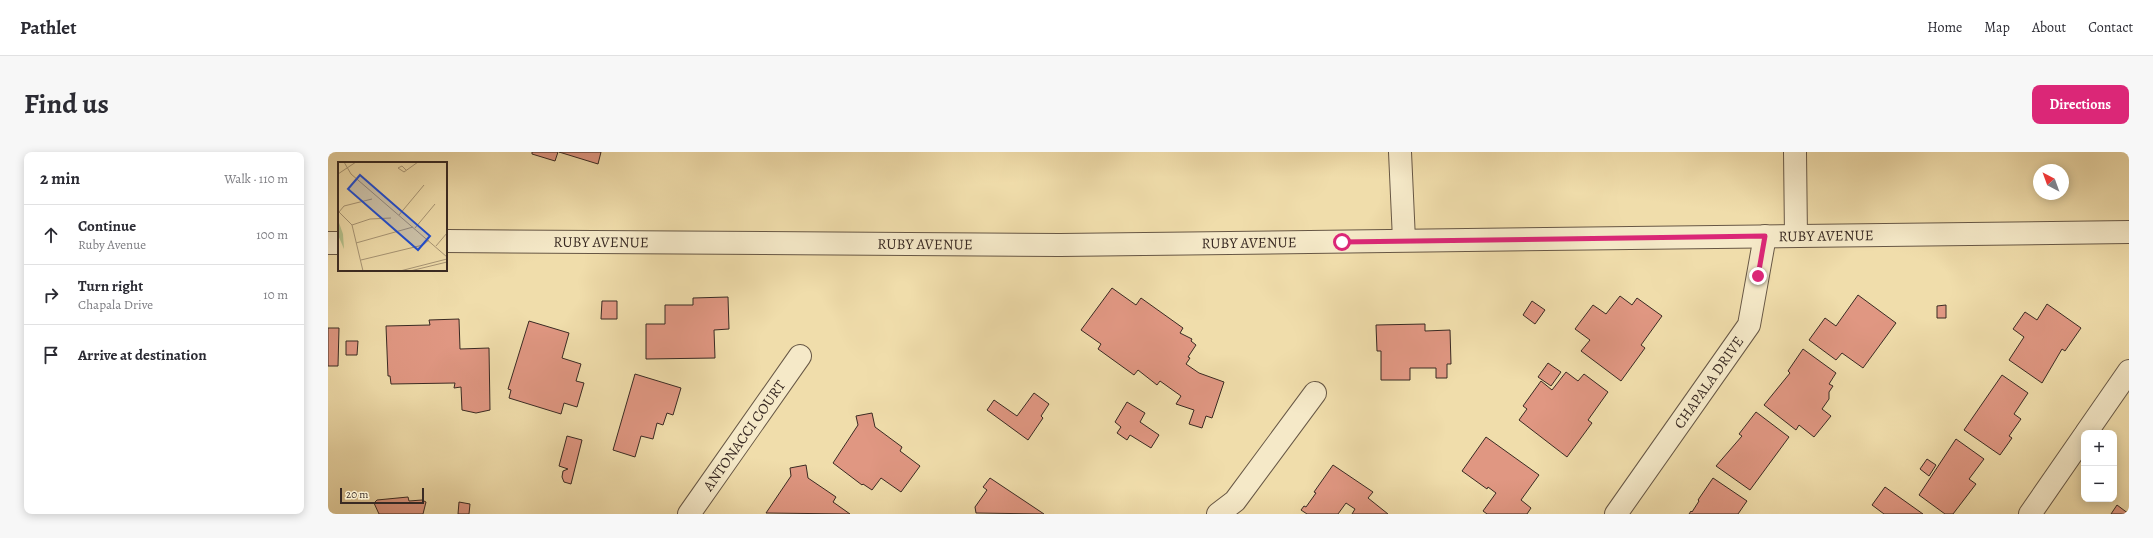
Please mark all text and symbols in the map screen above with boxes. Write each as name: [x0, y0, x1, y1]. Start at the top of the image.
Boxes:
text: Pathlet: [20, 15, 76, 41]
text: Home: [1927, 18, 1962, 37]
text: Map: [1984, 18, 2010, 37]
text: About: [2032, 18, 2066, 37]
text: Contact: [2088, 18, 2133, 37]
text: Find us: [24, 85, 109, 123]
button: Directions: [2032, 85, 2129, 124]
inset map: [338, 162, 447, 271]
north arrow: [2033, 164, 2069, 200]
text: 2 min: [40, 167, 80, 190]
text: Walk · 110 m: [224, 170, 288, 187]
text: Continue: [78, 216, 136, 236]
icon: ahead: [40, 224, 62, 246]
street label: RUBY AVENUE: [1778, 225, 1874, 246]
text: 100 m: [256, 226, 288, 243]
street label: RUBY AVENUE: [553, 232, 649, 252]
street label: RUBY AVENUE: [1201, 232, 1297, 253]
route start: [1333, 233, 1351, 251]
street label: RUBY AVENUE: [877, 234, 973, 254]
text: Ruby Avenue: [78, 236, 146, 253]
route end: [1749, 267, 1767, 285]
text: Turn right: [78, 276, 143, 296]
icon: right: [40, 284, 62, 306]
text: 10 m: [263, 286, 288, 303]
text: Chapala Drive: [78, 296, 153, 313]
street label: CHAPALA DRIVE: [1669, 332, 1748, 433]
icon: arrive: [40, 344, 62, 366]
text: Arrive at destination: [78, 345, 207, 365]
street label: ANTONACCI COURT: [698, 375, 791, 496]
map controls: [2081, 430, 2117, 502]
button: +: [2081, 430, 2117, 466]
button: −: [2081, 466, 2117, 502]
scale bar: [340, 486, 424, 505]
text: 20 m: [346, 487, 368, 502]

